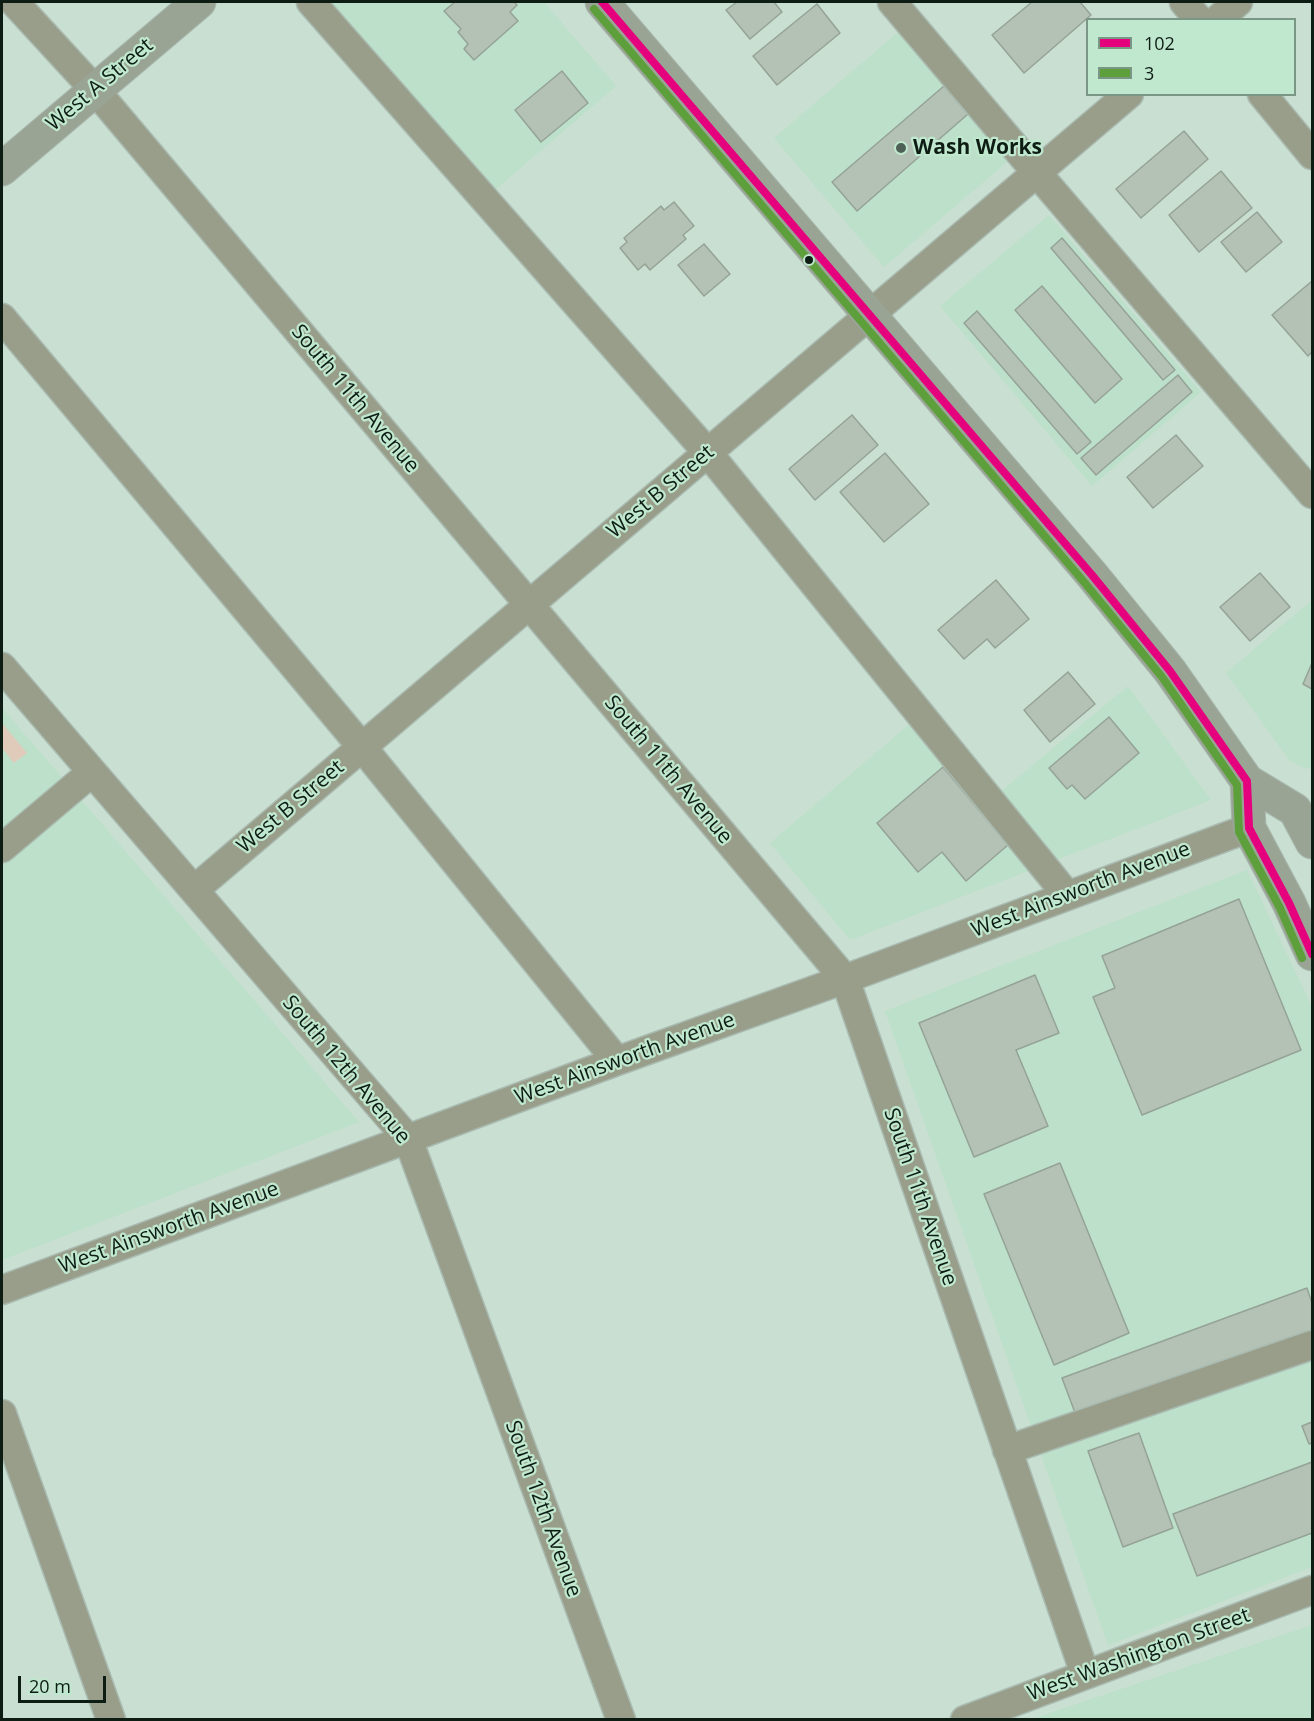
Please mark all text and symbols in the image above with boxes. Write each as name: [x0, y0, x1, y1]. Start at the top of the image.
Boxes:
legend: [1086, 18, 1296, 96]
text: 102: [1144, 31, 1175, 55]
street label: West A Street: [42, 33, 158, 137]
text: 3: [1144, 61, 1154, 85]
place label: Wash Works: [913, 135, 1042, 161]
marker: Wash Works: [894, 141, 908, 155]
unlabelled marker: [803, 254, 815, 266]
street label: South 11th Avenue: [286, 320, 424, 478]
street label: West B Street: [602, 440, 720, 544]
street label: South 11th Avenue: [599, 691, 737, 849]
street label: West B Street: [232, 755, 350, 859]
street label: West Ainsworth Avenue: [968, 837, 1194, 943]
street label: South 12th Avenue: [277, 991, 415, 1149]
street label: West Ainsworth Avenue: [512, 1007, 738, 1111]
street label: South 11th Avenue: [878, 1105, 962, 1289]
street label: West Ainsworth Avenue: [56, 1176, 282, 1280]
street label: South 12th Avenue: [499, 1417, 587, 1601]
street label: West Washington Street: [1024, 1603, 1254, 1707]
scale bar: [21, 1664, 110, 1702]
text: 20 m: [29, 1674, 71, 1698]

